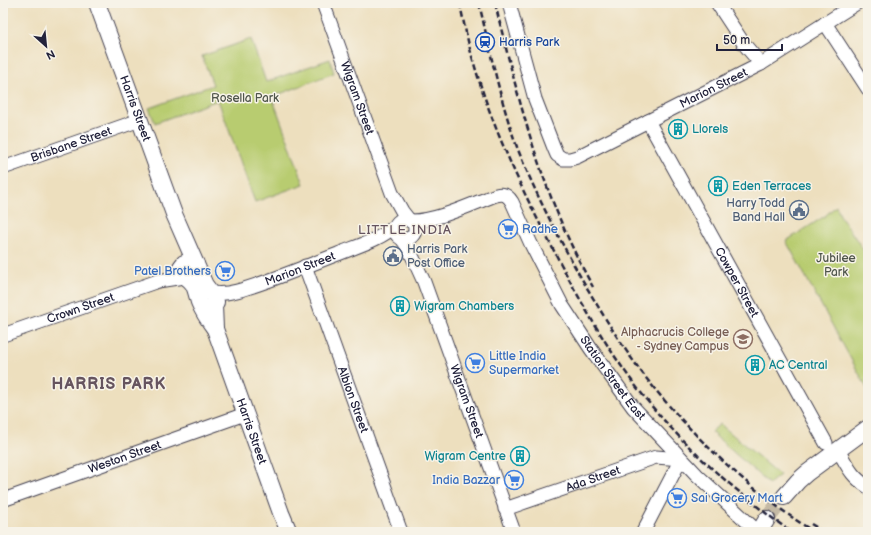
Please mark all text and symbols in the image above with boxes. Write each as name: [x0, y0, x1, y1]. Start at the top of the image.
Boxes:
north arrow: [26, 26, 66, 66]
scale bar: [717, 26, 782, 52]
station icon: Harris Park: [474, 31, 496, 53]
text: 50 m: [723, 33, 750, 48]
place label: Harris Park: [499, 35, 559, 50]
text: N: [44, 47, 57, 62]
street label: Wigram Street: [337, 59, 378, 137]
street label: Marion Street: [677, 65, 750, 111]
street label: Harris Street: [117, 73, 154, 144]
park label: Rosella Park: [211, 91, 279, 106]
building icon: Llorels: [667, 118, 689, 140]
place label: Llorels: [692, 122, 728, 137]
street label: Brisbane Street: [28, 123, 114, 165]
building icon: Eden Terraces: [707, 175, 729, 197]
place label: Eden Terraces: [732, 179, 811, 194]
place label: Harry Todd Band Hall: [726, 196, 785, 225]
public building icon: Harry Todd Band Hall: [788, 199, 810, 221]
supermarket icon: Radhe: [497, 218, 519, 240]
district label: LITTLE INDIA: [358, 222, 452, 238]
place label: Radhe: [522, 222, 558, 237]
place label: Harris Park Post Office: [407, 242, 467, 271]
street label: Cowper Street: [712, 244, 763, 320]
public building icon: Harris Park Post Office: [382, 245, 404, 267]
street label: Marion Street: [263, 248, 338, 289]
park label: Jubilee Park: [816, 251, 856, 280]
supermarket icon: Patel Brothers: [214, 260, 236, 282]
place label: Patel Brothers: [134, 264, 211, 279]
street label: Crown Street: [45, 289, 116, 327]
building icon: Wigram Chambers: [389, 295, 411, 317]
place label: Wigram Chambers: [414, 299, 514, 314]
place label: Alphacrucis College - Sydney Campus: [621, 325, 729, 354]
school or university icon: Alphacrucis College - Sydney Campus: [732, 328, 754, 350]
street label: Station Street East: [577, 333, 649, 423]
place label: Little India Supermarket: [489, 349, 559, 378]
supermarket icon: Little India Supermarket: [464, 352, 486, 374]
building icon: AC Central: [744, 354, 766, 376]
place label: AC Central: [769, 358, 827, 373]
street label: Wigram Street: [447, 362, 487, 440]
street label: Albion Street: [334, 364, 372, 435]
district label: HARRIS PARK: [52, 375, 166, 394]
street label: Harris Street: [233, 396, 270, 466]
street label: Weston Street: [86, 437, 163, 477]
building icon: Wigram Centre: [509, 445, 531, 467]
place label: Wigram Centre: [425, 449, 506, 464]
street label: Ada Street: [564, 462, 623, 495]
supermarket icon: India Bazzar: [503, 469, 525, 491]
place label: India Bazzar: [432, 473, 501, 488]
supermarket icon: Sai Grocery Mart: [666, 487, 688, 509]
place label: Sai Grocery Mart: [691, 491, 783, 506]

